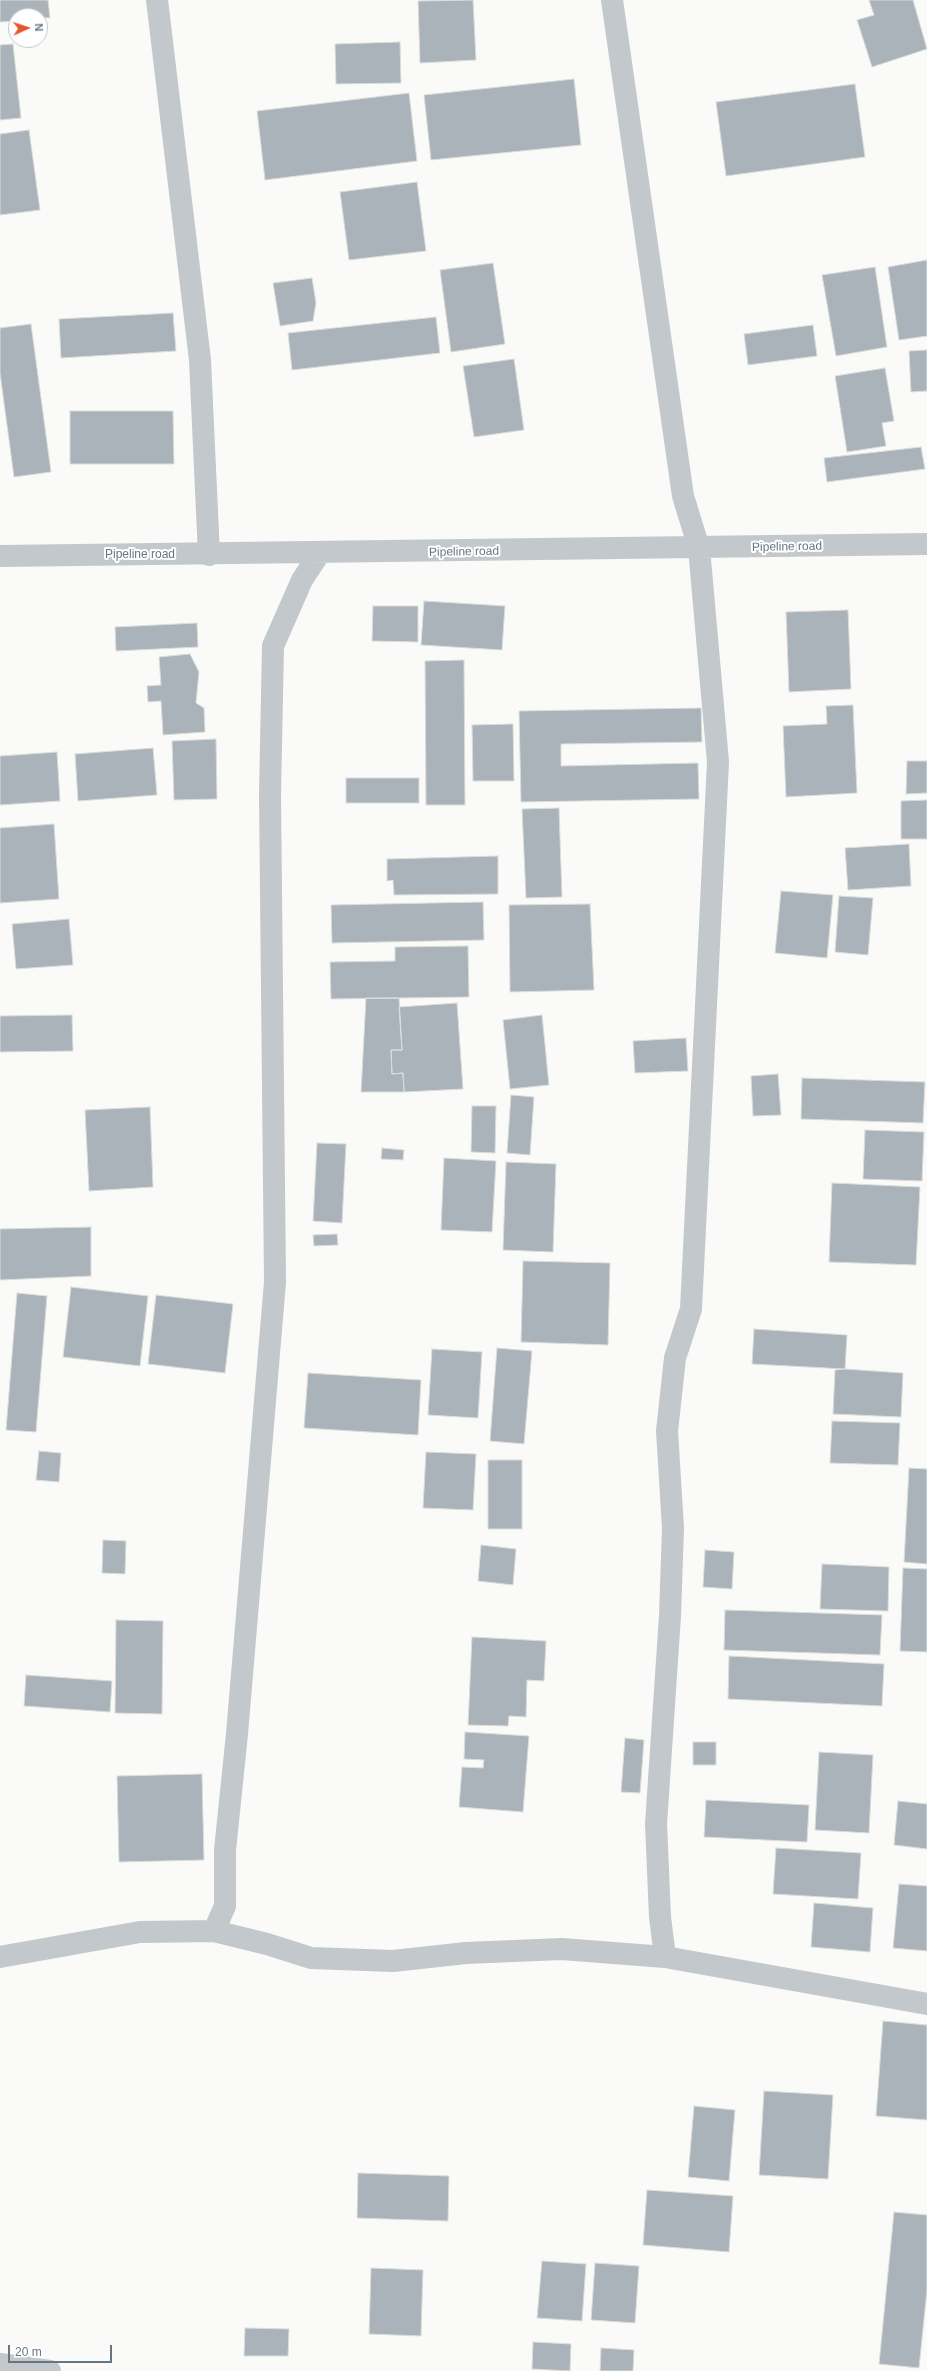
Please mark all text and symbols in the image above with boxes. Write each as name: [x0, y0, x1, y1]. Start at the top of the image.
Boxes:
north arrow: [8, 8, 48, 48]
text: N: [33, 23, 45, 32]
street label: Pipeline road: [752, 539, 822, 555]
street label: Pipeline road: [429, 544, 499, 560]
street label: Pipeline road: [105, 548, 175, 562]
scale bar: [10, 2337, 114, 2363]
text: 20 m: [15, 2345, 42, 2359]

